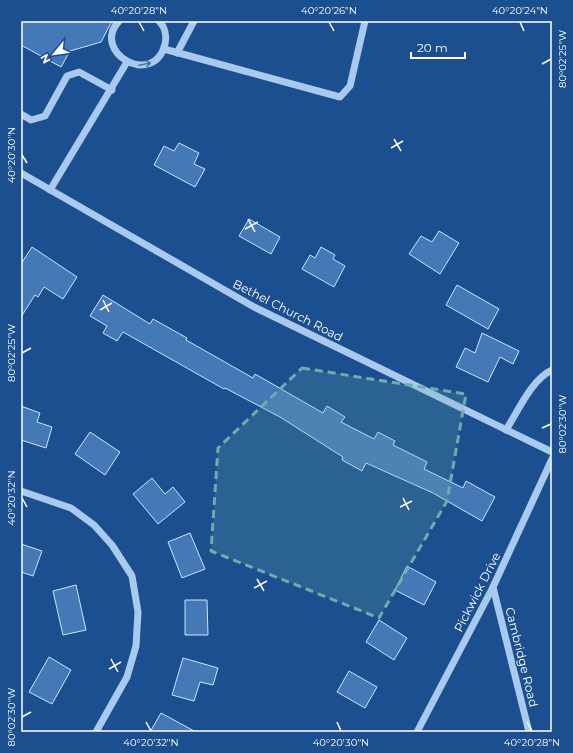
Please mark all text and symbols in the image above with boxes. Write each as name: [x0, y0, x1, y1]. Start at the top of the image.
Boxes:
text: 40°20'28"N: [111, 4, 167, 17]
text: 40°20'26"N: [301, 4, 357, 17]
text: 40°20'24"N: [492, 4, 548, 17]
text: 80°02'25"W: [556, 30, 569, 88]
north arrow: [34, 34, 74, 74]
scale bar: [411, 34, 465, 60]
text: 20 m: [417, 40, 448, 55]
text: N: [37, 52, 54, 66]
one-way arrow: [138, 59, 151, 67]
text: 40°20'30"N: [5, 127, 18, 183]
street label: Bethel Church Road: [230, 276, 346, 344]
text: 80°02'25"W: [5, 324, 18, 382]
text: 80°02'30"W: [556, 395, 569, 453]
text: 40°20'32"N: [5, 470, 18, 526]
street label: Pickwick Drive: [450, 550, 504, 634]
street label: Cambridge Road: [502, 605, 542, 709]
text: 80°02'30"W: [5, 688, 18, 746]
text: 40°20'32"N: [123, 736, 179, 749]
text: 40°20'30"N: [313, 736, 369, 749]
text: 40°20'28"N: [504, 736, 560, 749]

